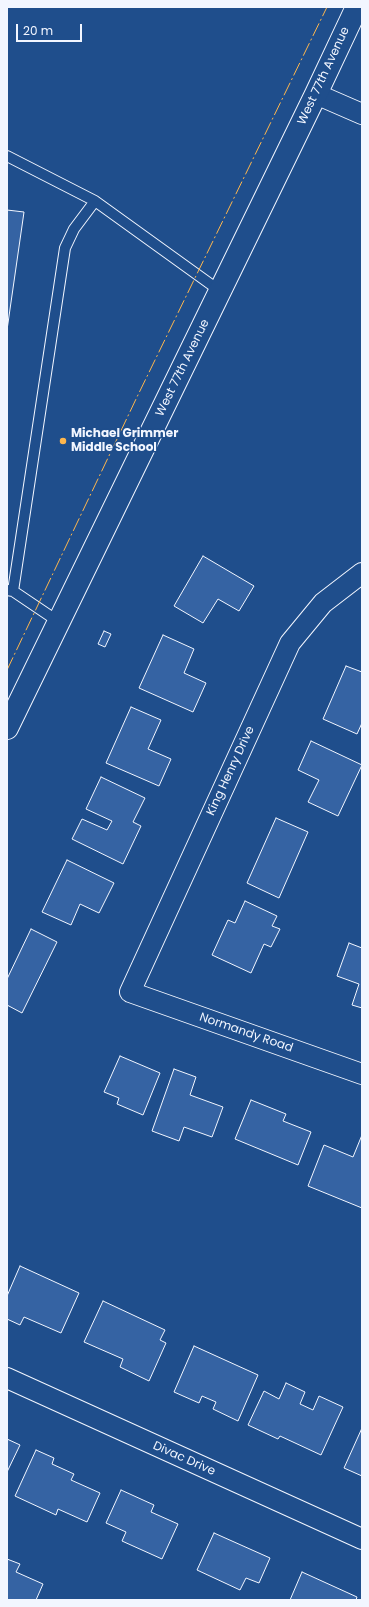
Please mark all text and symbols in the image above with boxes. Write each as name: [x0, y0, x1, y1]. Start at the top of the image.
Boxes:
scale bar: [18, 16, 84, 42]
text: 20 m: [23, 22, 53, 39]
street label: West 77th Avenue: [295, 25, 353, 127]
street label: West 77th Avenue: [153, 317, 213, 419]
place label: Michael Grimmer Middle School: [71, 427, 178, 455]
marker: Michael Grimmer Middle School: [58, 436, 68, 446]
street label: King Henry Drive: [204, 724, 258, 818]
street label: Normandy Road: [197, 1010, 295, 1056]
street label: Divac Drive: [151, 1439, 217, 1479]

